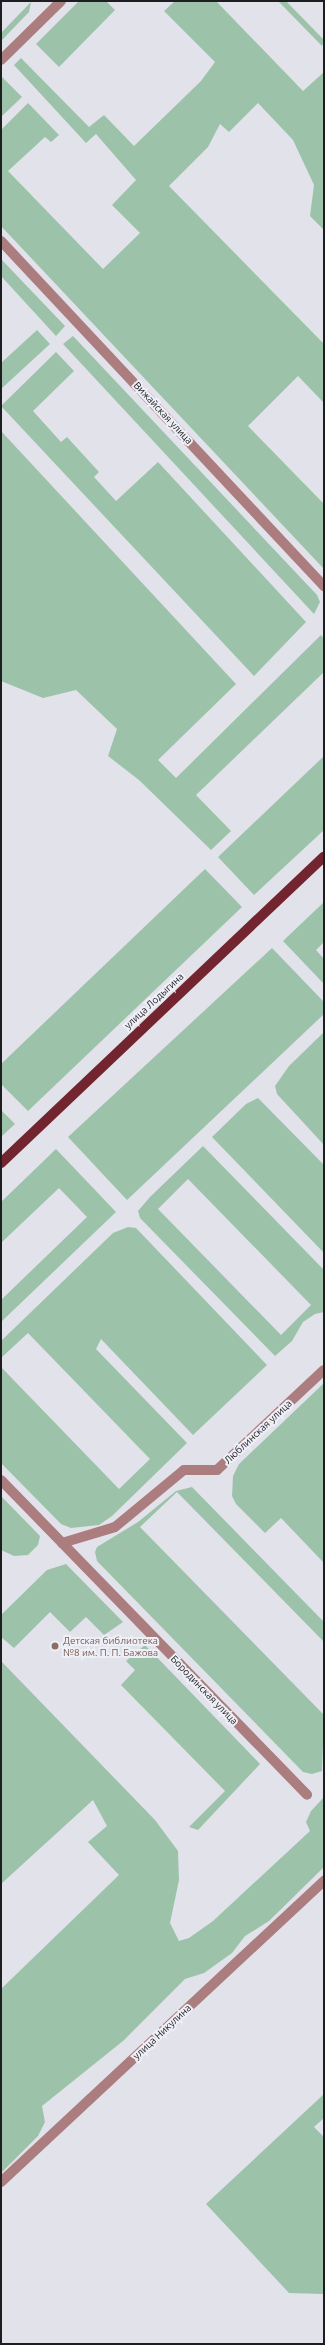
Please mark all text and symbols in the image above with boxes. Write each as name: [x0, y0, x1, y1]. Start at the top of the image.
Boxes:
street label: Вижайская улица: [131, 379, 195, 447]
street label: улица Лодыгина: [122, 970, 186, 1032]
street label: Люблинская улица: [222, 1398, 294, 1466]
place label: Детская библиотека №8 им. П. П. Бажова: [63, 1634, 158, 1658]
marker: Детская библиотека №8 им. П. П. Бажова: [50, 1641, 60, 1651]
street label: Бородинская улица: [168, 1653, 240, 1727]
street label: улица Никулина: [130, 2002, 194, 2062]

